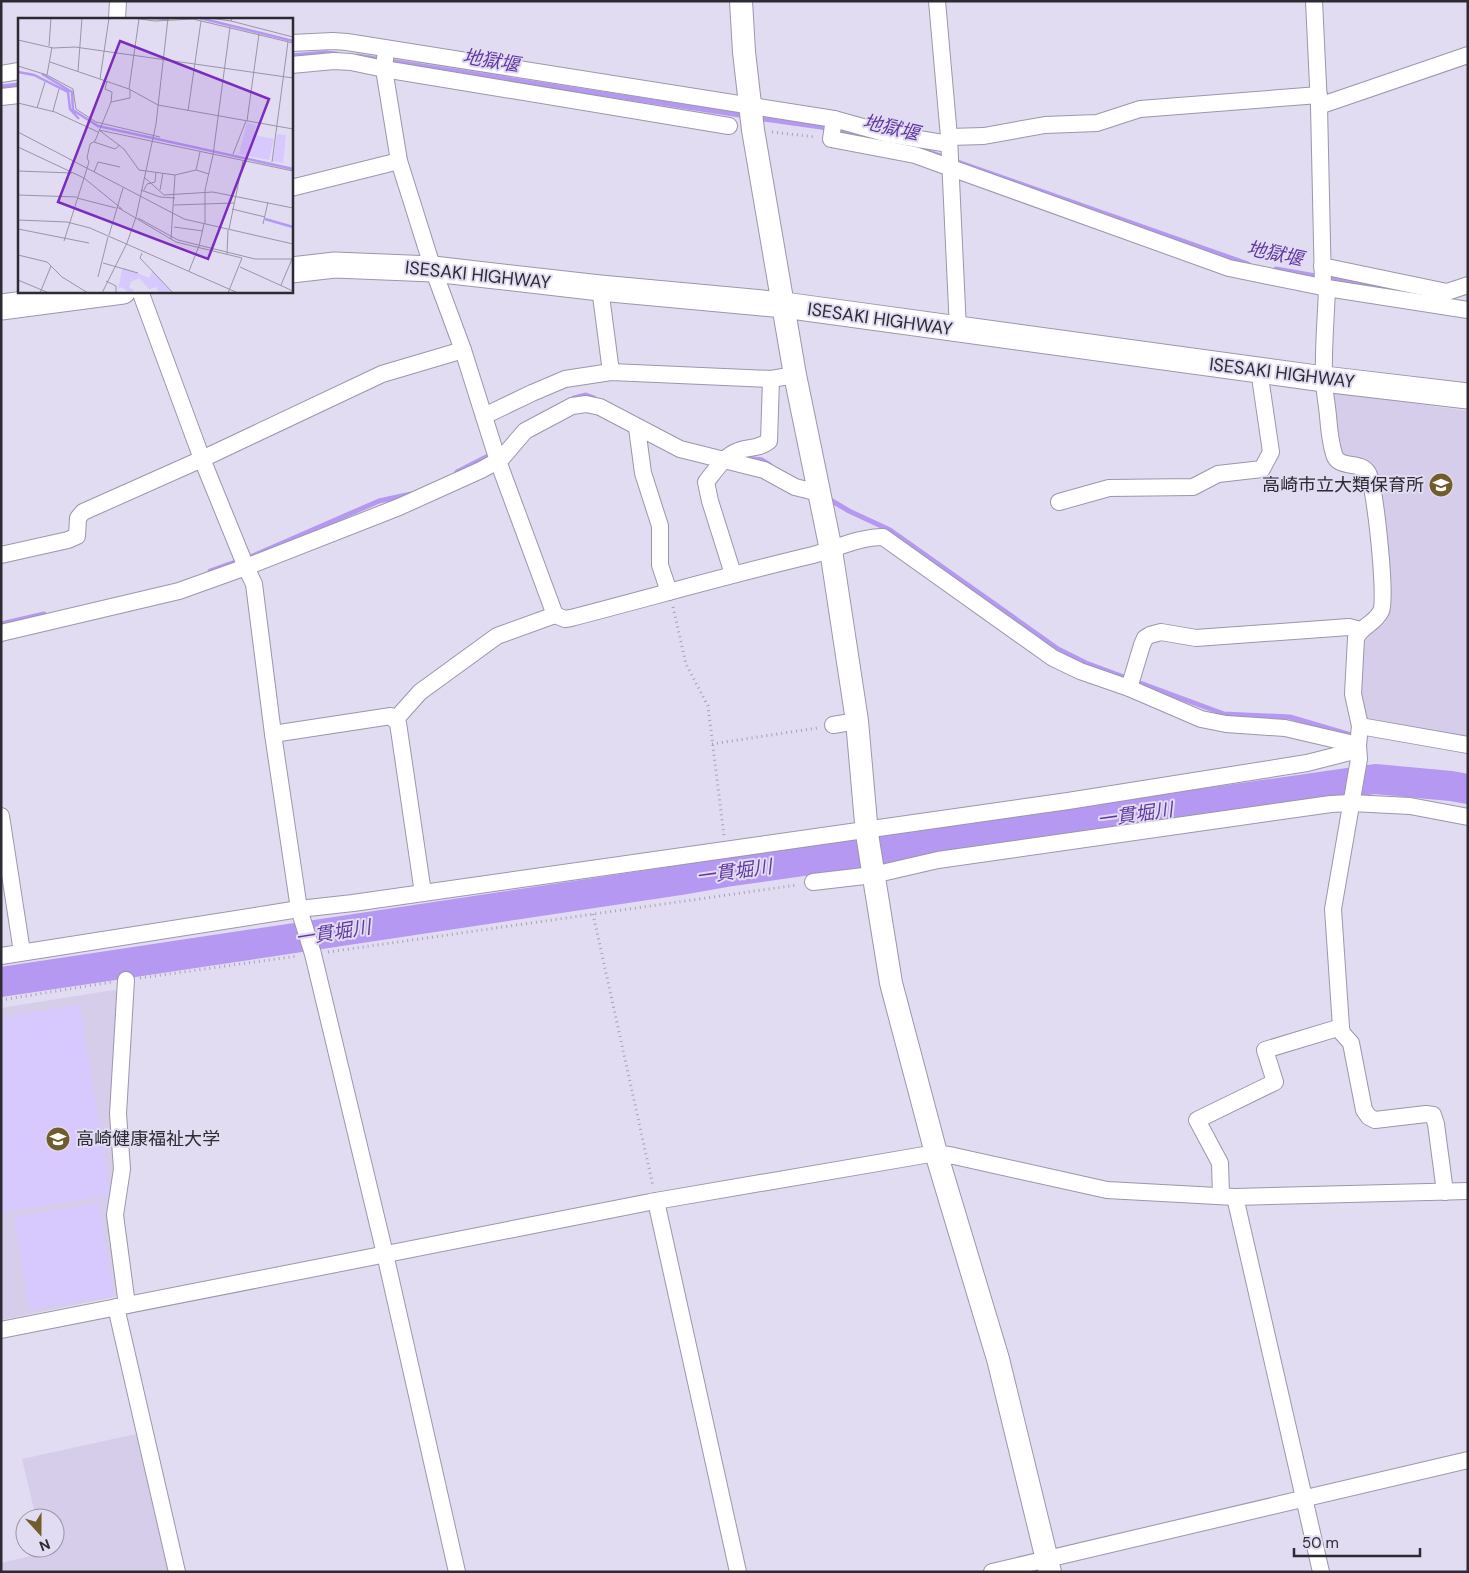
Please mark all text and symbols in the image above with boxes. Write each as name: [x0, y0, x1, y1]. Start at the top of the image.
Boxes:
inset map: [18, 18, 292, 292]
water label: 地獄堰: [461, 44, 524, 78]
water label: 地獄堰: [860, 109, 924, 147]
water label: 地獄堰: [1244, 235, 1308, 272]
street label: ISESAKI HIGHWAY: [404, 255, 553, 295]
street label: ISESAKI HIGHWAY: [806, 297, 955, 341]
street label: ISESAKI HIGHWAY: [1208, 352, 1357, 394]
school or university icon: 高崎市立大類保育所: [1428, 472, 1454, 498]
place label: 高崎市立大類保育所: [1262, 473, 1424, 497]
water label: 一貫堀川: [1096, 797, 1176, 832]
water label: 一貫堀川: [695, 854, 775, 889]
water label: 一貫堀川: [294, 914, 375, 951]
school or university icon: 高崎健康福祉大学: [45, 1126, 71, 1152]
place label: 高崎健康福祉大学: [76, 1127, 220, 1151]
north arrow: [15, 1508, 65, 1558]
scale bar: [1294, 1526, 1420, 1558]
text: 50 m: [1302, 1533, 1339, 1553]
text: N: [37, 1535, 53, 1555]

